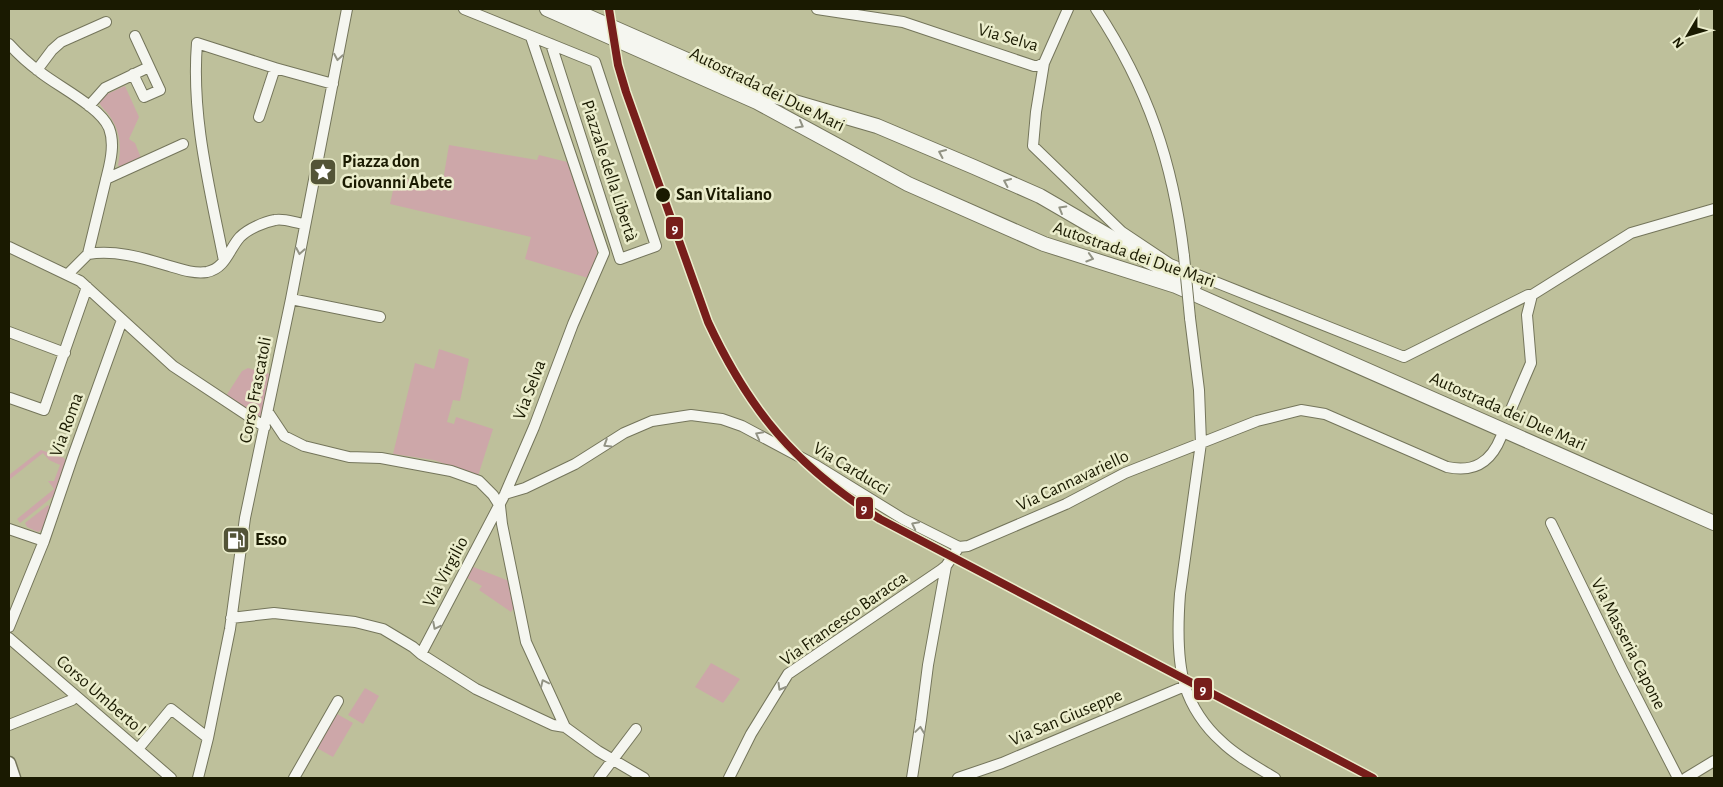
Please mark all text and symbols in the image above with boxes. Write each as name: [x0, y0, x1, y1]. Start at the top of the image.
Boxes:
north arrow: [1663, 10, 1713, 60]
street label: Via Selva: [976, 21, 1040, 55]
text: N: [1670, 34, 1687, 51]
street label: Autostrada dei Due Mari: [687, 45, 847, 135]
one-way arrow: [333, 52, 344, 61]
street label: Piazzale della Libertà: [578, 98, 640, 244]
one-way arrow: [794, 119, 803, 129]
one-way arrow: [938, 149, 947, 159]
place label: Piazza don Giovanni Abete: [342, 153, 452, 192]
place icon: Piazza don Giovanni Abete: [308, 157, 338, 187]
one-way arrow: [1003, 177, 1012, 188]
marker: San Vitaliano: [654, 186, 672, 204]
place label: San Vitaliano: [676, 186, 772, 204]
one-way arrow: [1058, 205, 1067, 215]
line badge: 9: [665, 216, 684, 240]
street label: Autostrada dei Due Mari: [1051, 219, 1217, 291]
text: 9: [672, 222, 679, 236]
one-way arrow: [295, 246, 306, 255]
one-way arrow: [1086, 253, 1094, 263]
street label: Corso Frascatoli: [237, 335, 275, 445]
street label: Via Selva: [510, 358, 550, 422]
street label: Autostrada dei Due Mari: [1427, 369, 1589, 455]
street label: Via Roma: [47, 391, 87, 459]
one-way arrow: [756, 431, 765, 441]
one-way arrow: [603, 438, 612, 447]
street label: Via Carducci: [810, 439, 892, 499]
street label: Via Cannavariello: [1014, 447, 1132, 515]
line badge: 9: [855, 496, 874, 520]
text: 9: [861, 502, 868, 516]
one-way arrow: [911, 521, 920, 531]
fuel station icon: Esso: [221, 525, 251, 555]
place label: Esso: [255, 531, 287, 549]
street label: Via Virgilio: [420, 534, 472, 610]
street label: Via Francesco Baracca: [777, 569, 911, 669]
street label: Via Masseria Capone: [1587, 576, 1669, 712]
one-way arrow: [432, 621, 442, 630]
street label: Corso Umberto I: [53, 652, 149, 740]
line badge: 9: [1193, 677, 1213, 701]
one-way arrow: [539, 679, 550, 688]
one-way arrow: [777, 682, 787, 691]
text: 9: [1200, 683, 1207, 697]
street label: Via San Giuseppe: [1007, 686, 1125, 750]
one-way arrow: [914, 726, 925, 734]

